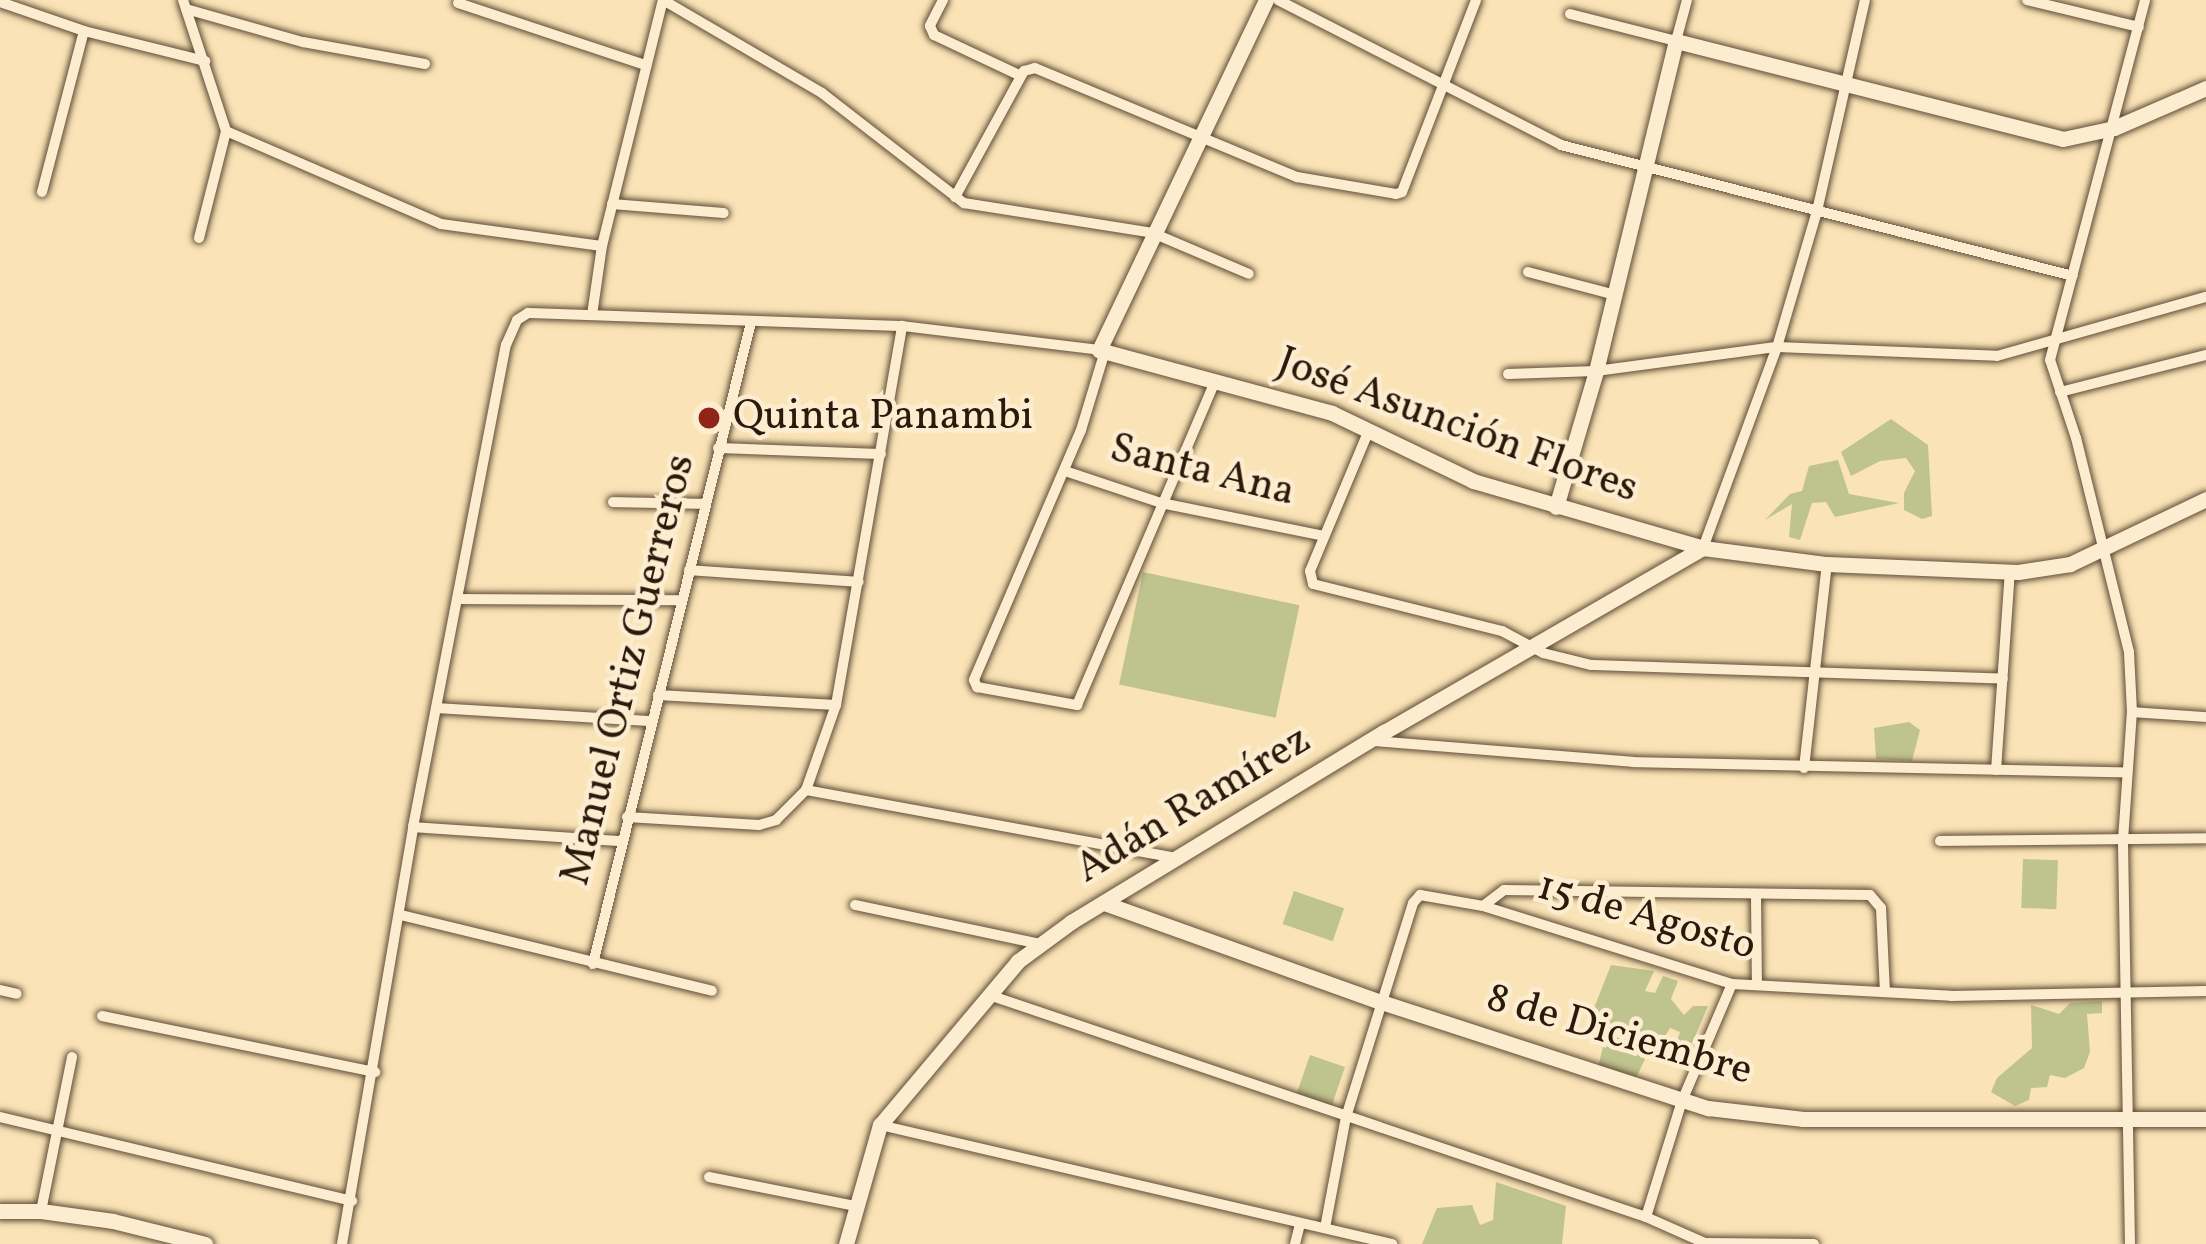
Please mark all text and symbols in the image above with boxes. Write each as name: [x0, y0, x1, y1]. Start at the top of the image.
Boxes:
street label: José Asunción Flores: [1270, 338, 1644, 516]
place label: Quinta Panambi: [733, 393, 1033, 443]
marker: Quinta Panambi: [696, 405, 722, 431]
street label: Santa Ana: [1104, 425, 1300, 519]
street label: Manuel Ortiz Guerreros: [552, 449, 708, 891]
street label: Adán Ramírez: [1068, 716, 1320, 896]
street label: 15 de Agosto: [1531, 863, 1761, 973]
street label: 8 de Diciembre: [1480, 974, 1758, 1098]

